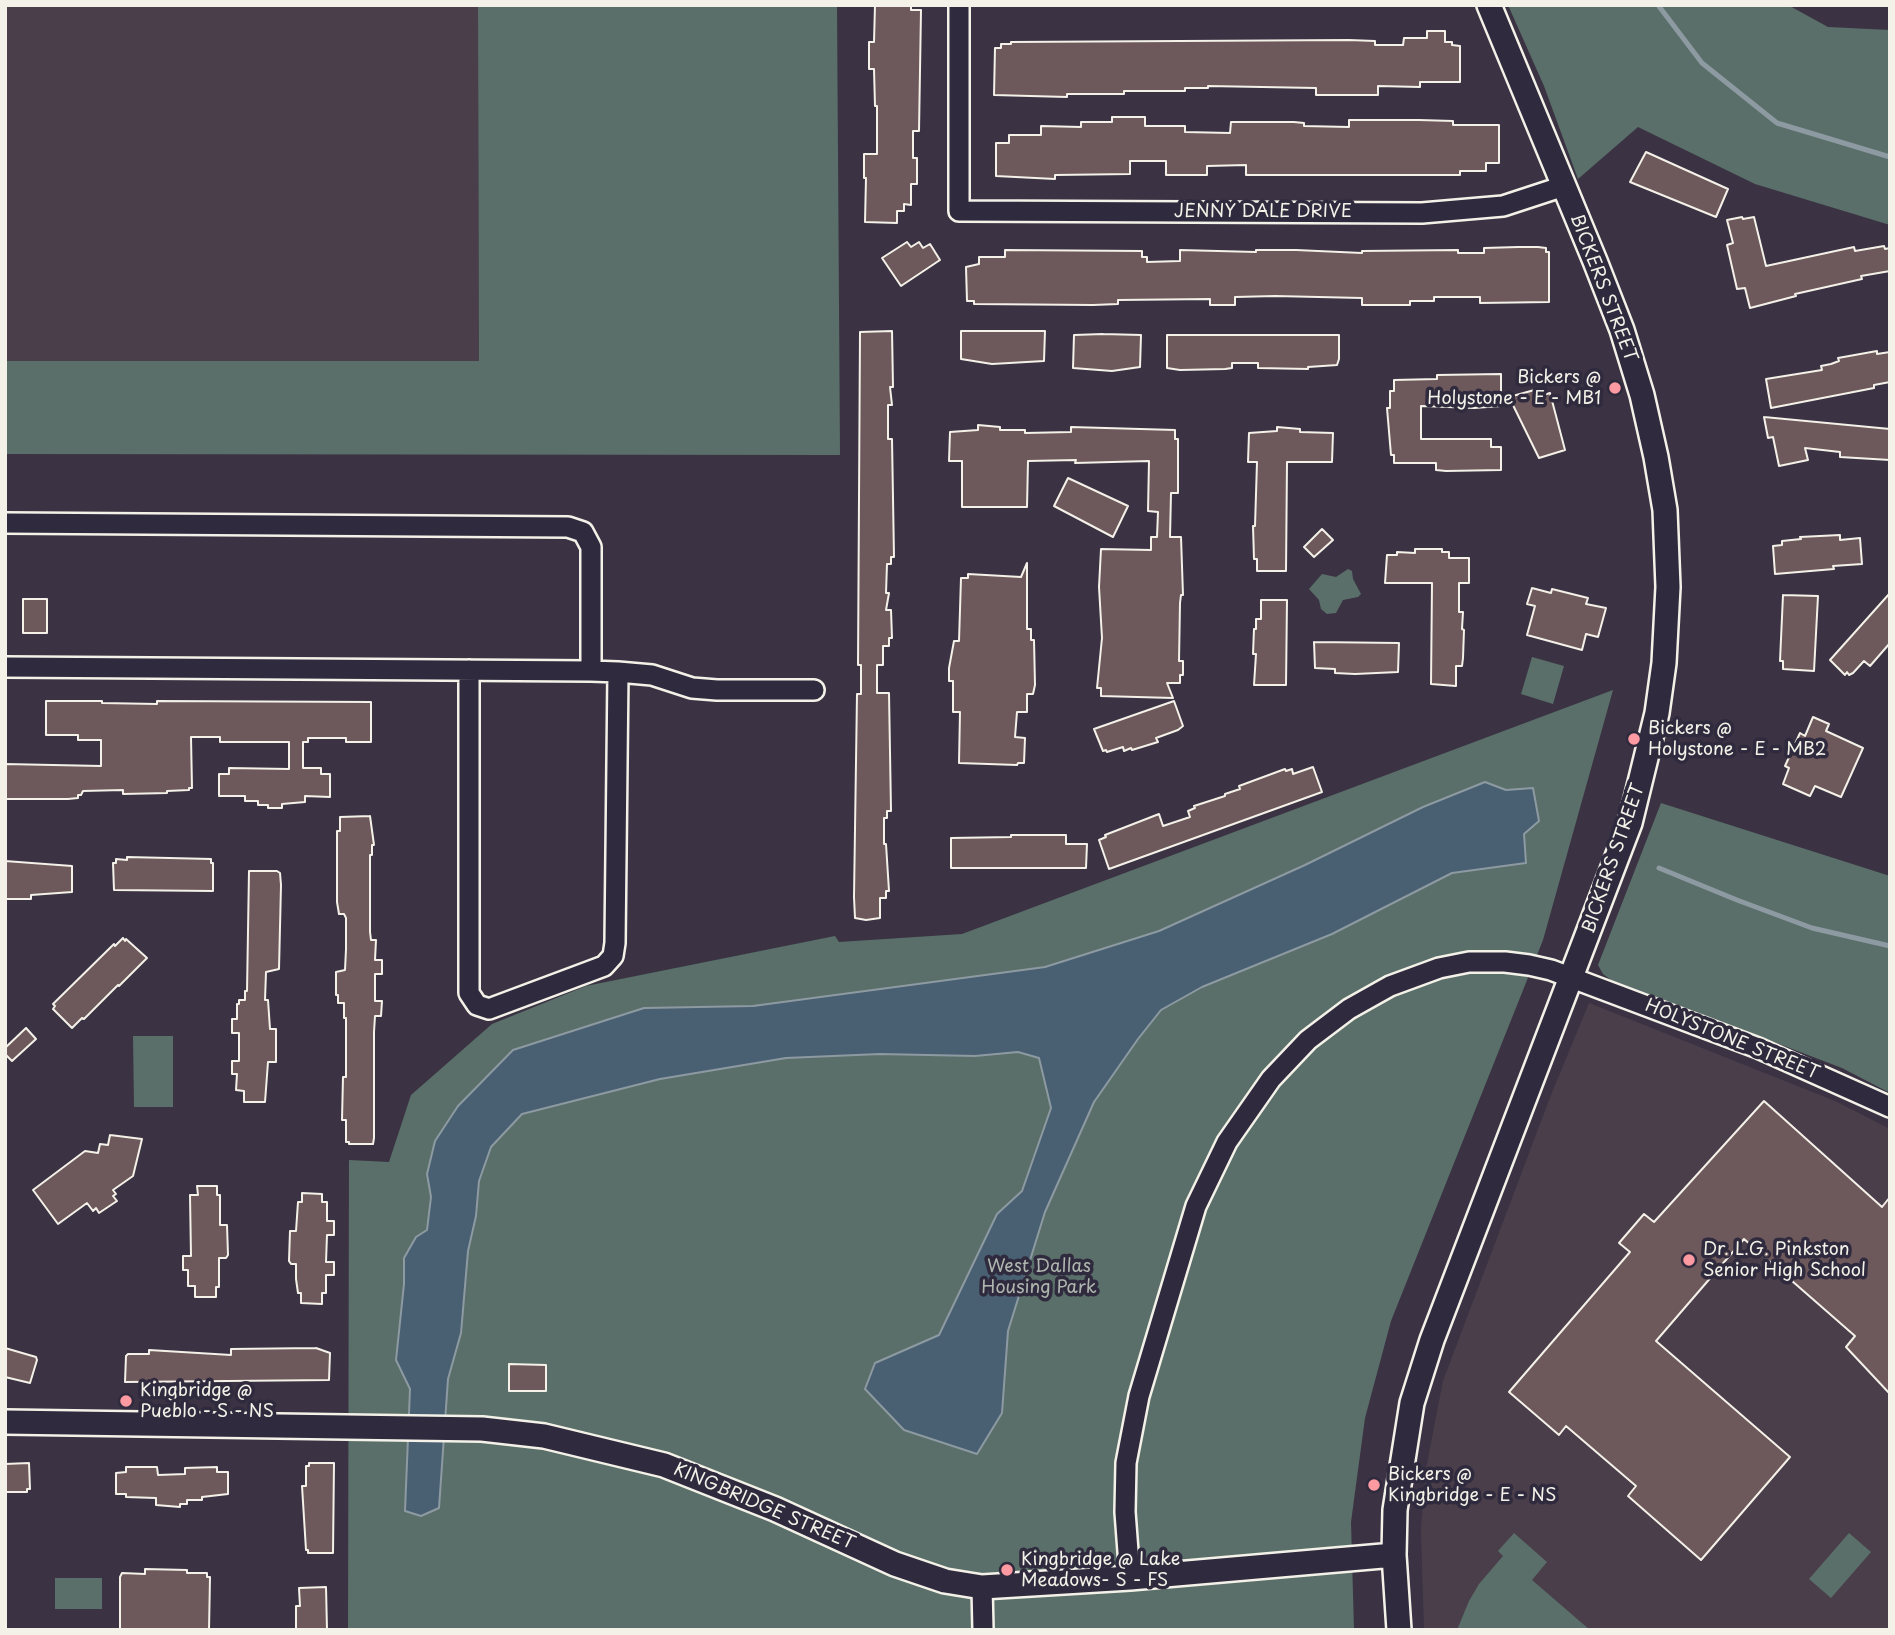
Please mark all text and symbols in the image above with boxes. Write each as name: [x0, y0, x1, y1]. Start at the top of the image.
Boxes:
street label: JENNY DALE DRIVE: [1174, 201, 1352, 223]
street label: BICKERS STREET: [1565, 211, 1641, 365]
place label: Bickers @ Holystone - E - MB1: [1427, 367, 1601, 410]
marker: Bickers @ Holystone - E - MB1: [1607, 380, 1623, 396]
place label: Bickers @ Holystone - E - MB2: [1648, 718, 1826, 760]
marker: Bickers @ Holystone - E - MB2: [1626, 731, 1642, 747]
street label: BICKERS STREET: [1578, 781, 1650, 937]
street label: HOLYSTONE STREET: [1642, 995, 1822, 1085]
place label: Dr. L.G. Pinkston Senior High School: [1703, 1239, 1866, 1282]
marker: Dr. L.G. Pinkston Senior High School: [1681, 1252, 1697, 1268]
park label: West Dallas Housing Park: [981, 1256, 1097, 1298]
place label: Kingbridge @ Pueblo - S - NS: [140, 1380, 274, 1422]
marker: Kingbridge @ Pueblo - S - NS: [118, 1393, 134, 1409]
street label: KINGBRIDGE STREET: [670, 1459, 858, 1555]
place label: Bickers @ Kingbridge - E - NS: [1388, 1464, 1556, 1506]
marker: Bickers @ Kingbridge - E - NS: [1366, 1477, 1382, 1493]
place label: Kingbridge @ Lake Meadows- S - FS: [1021, 1549, 1180, 1592]
marker: Kingbridge @ Lake Meadows- S - FS: [999, 1562, 1015, 1578]

